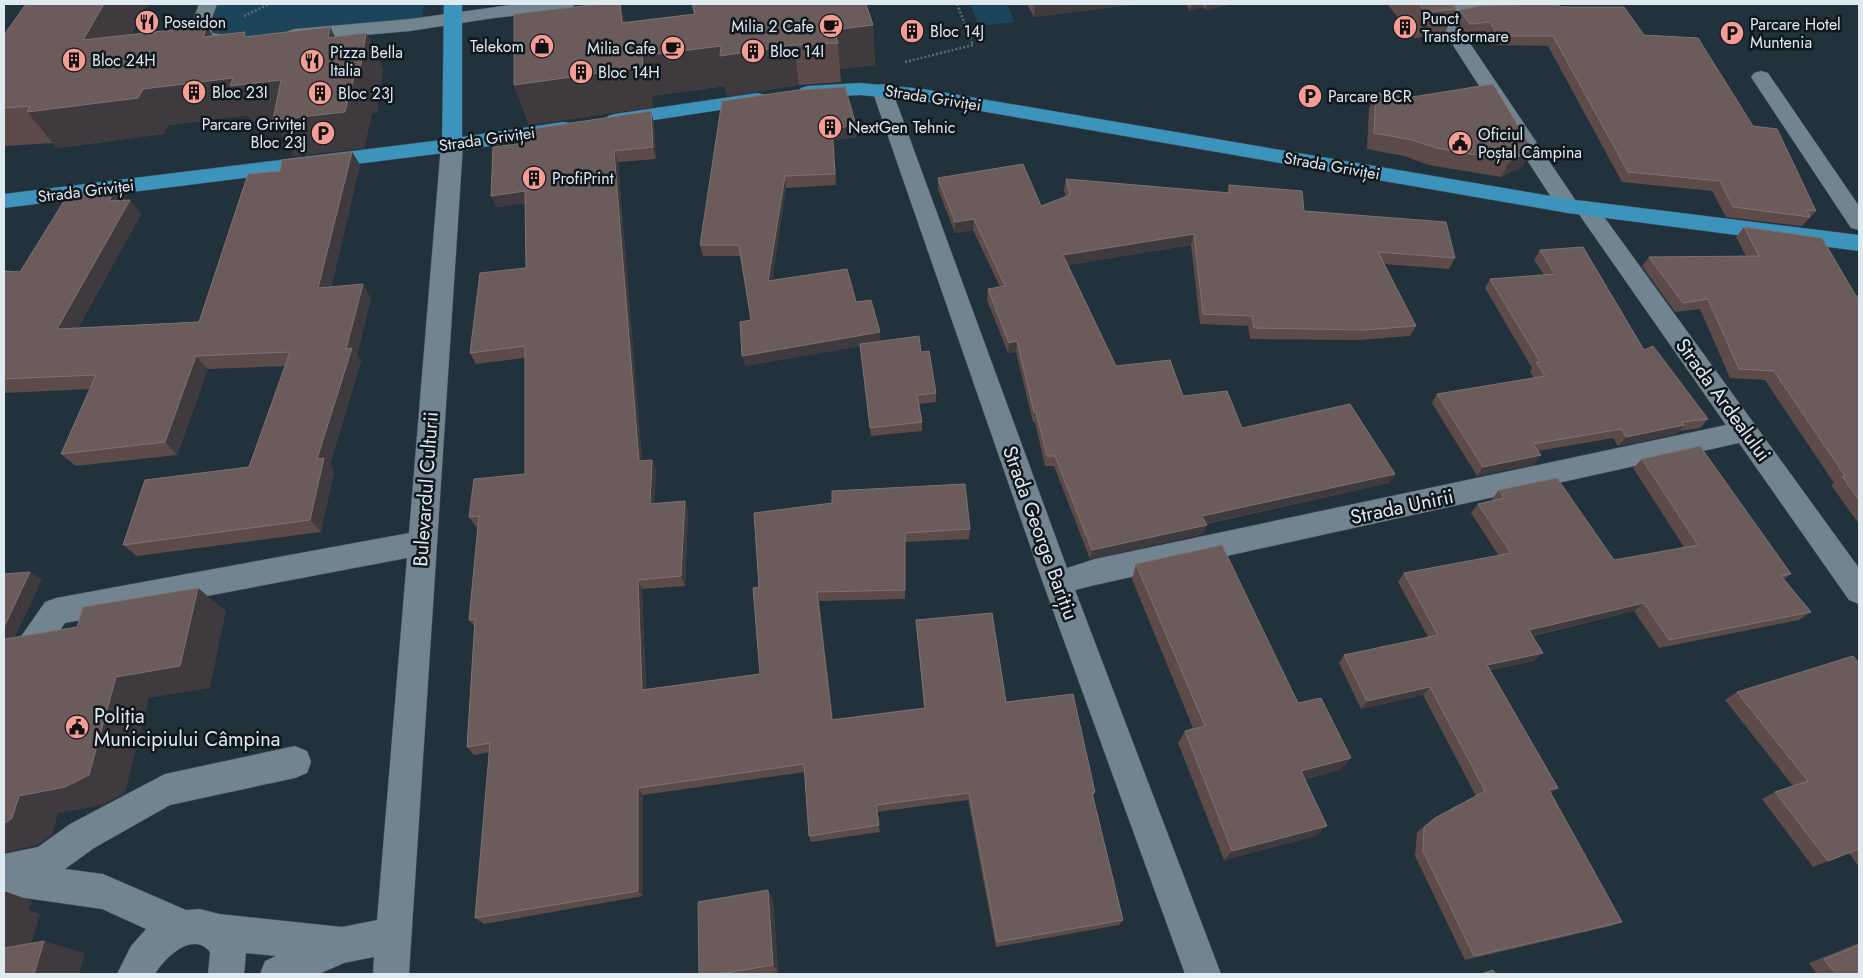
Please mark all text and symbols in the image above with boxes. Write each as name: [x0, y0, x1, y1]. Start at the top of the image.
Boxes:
place label: Punct Transformare: [1422, 7, 1509, 48]
restaurant icon: Poseidon: [134, 9, 160, 35]
place label: Poseidon: [164, 11, 226, 34]
cafe icon: Milia 2 Cafe: [818, 13, 844, 39]
place label: Parcare Hotel Muntenia: [1750, 13, 1841, 54]
building icon: Punct Transformare: [1392, 14, 1418, 40]
place label: Milia 2 Cafe: [731, 15, 814, 38]
building icon: Bloc 14J: [899, 18, 925, 44]
place label: Bloc 14J: [930, 20, 984, 43]
parking icon: Parcare Hotel Muntenia: [1719, 20, 1745, 46]
shop icon: Telekom: [529, 33, 555, 59]
place label: Telekom: [470, 35, 524, 58]
cafe icon: Milia Cafe: [660, 35, 686, 61]
place label: Milia Cafe: [587, 37, 656, 60]
building icon: Bloc 14I: [740, 38, 766, 64]
place label: Bloc 14I: [770, 40, 824, 63]
place label: Pizza Bella Italia: [330, 41, 403, 82]
building icon: Bloc 24H: [61, 47, 87, 73]
restaurant icon: Pizza Bella Italia: [299, 48, 325, 74]
place label: Bloc 24H: [92, 49, 156, 72]
building icon: Bloc 14H: [568, 59, 594, 85]
place label: Bloc 14H: [598, 61, 660, 84]
building icon: Bloc 23I: [181, 79, 207, 105]
street label: Strada Griviței: [883, 79, 983, 117]
building icon: Bloc 23J: [307, 80, 333, 106]
place label: Bloc 23I: [212, 81, 268, 104]
place label: Bloc 23J: [338, 82, 393, 105]
parking icon: Parcare BCR: [1297, 83, 1323, 109]
place label: Parcare BCR: [1328, 85, 1412, 108]
place label: Parcare Griviței Bloc 23J: [202, 113, 306, 154]
building icon: NextGen Tehnic: [817, 114, 843, 140]
place label: NextGen Tehnic: [848, 116, 956, 139]
parking icon: Parcare Griviței Bloc 23J: [310, 120, 336, 146]
street label: Strada Griviței: [437, 121, 537, 157]
place label: Oficiul Poștal Câmpina: [1478, 123, 1582, 164]
public building icon: Oficiul Poștal Câmpina: [1447, 130, 1473, 156]
street label: Strada Griviței: [1282, 146, 1382, 186]
building icon: ProfiPrint: [521, 165, 547, 191]
place label: ProfiPrint: [552, 167, 614, 190]
street label: Strada Griviței: [37, 174, 135, 208]
street label: Strada Ardealului: [1668, 332, 1778, 468]
street label: Bulevardul Culturii: [406, 410, 446, 568]
street label: Strada George Barițiu: [995, 442, 1085, 624]
street label: Strada Unirii: [1348, 482, 1456, 532]
place label: Poliția Municipiului Câmpina: [94, 702, 280, 754]
public building icon: Poliția Municipiului Câmpina: [64, 714, 90, 740]

